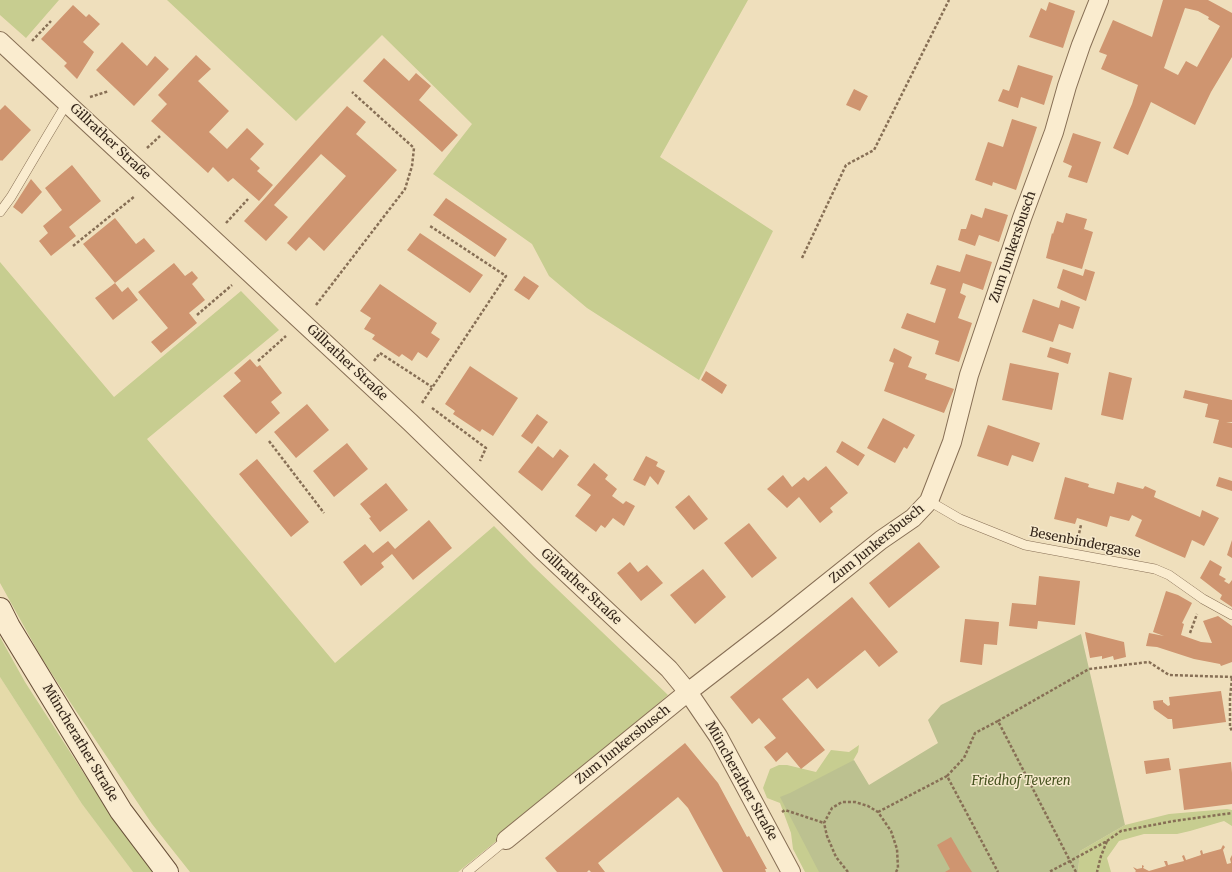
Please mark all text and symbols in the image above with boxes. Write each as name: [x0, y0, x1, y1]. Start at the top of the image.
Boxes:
street label: Gillrather Straße: [67, 101, 153, 183]
street label: Zum Junkersbusch: [987, 189, 1039, 305]
street label: Gillrather Straße: [304, 322, 390, 404]
street label: Zum Junkersbusch: [827, 501, 927, 587]
street label: Besenbindergasse: [1028, 525, 1142, 561]
street label: Gillrather Straße: [538, 546, 624, 628]
street label: Müncherather Straße: [39, 682, 121, 804]
street label: Zum Junkersbusch: [573, 702, 673, 788]
street label: Müncherather Straße: [702, 719, 780, 843]
park label: Friedhof Teveren: [971, 773, 1071, 789]

